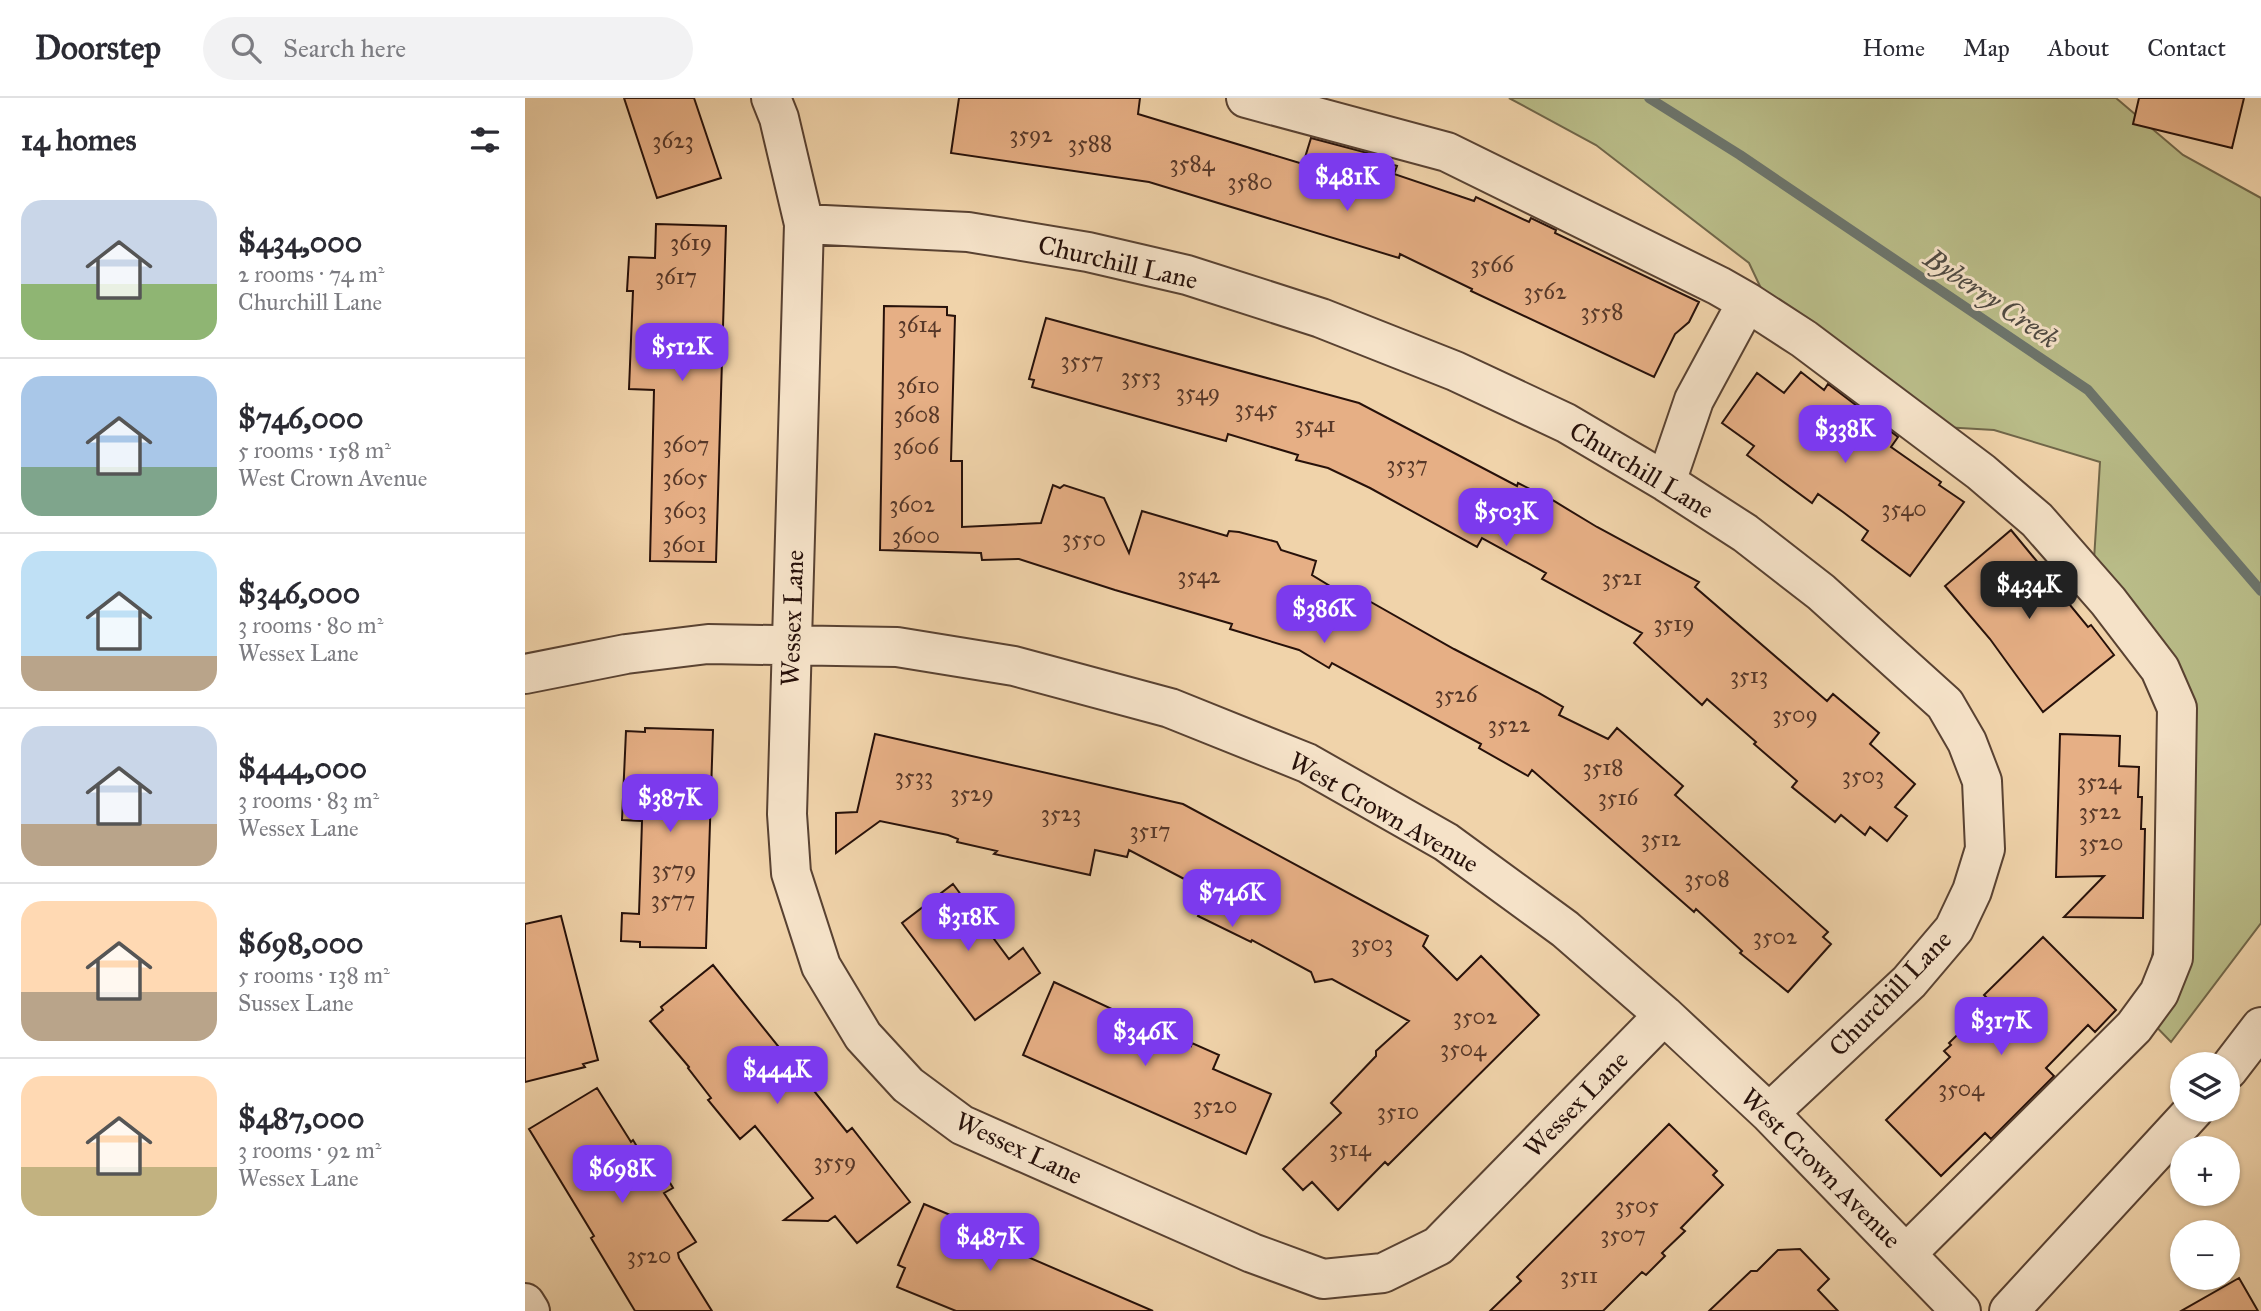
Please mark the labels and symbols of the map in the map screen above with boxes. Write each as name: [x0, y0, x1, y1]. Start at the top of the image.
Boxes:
house number: 3592: [1009, 120, 1053, 148]
house number: 3623: [652, 126, 694, 154]
house number: 3588: [1068, 129, 1112, 157]
house number: 3584: [1170, 149, 1216, 177]
pin: $481K: [1298, 153, 1396, 213]
house number: 3580: [1227, 167, 1273, 195]
house number: 3619: [670, 228, 712, 256]
street label: Churchill Lane: [1035, 228, 1201, 296]
water label: Byberry Creek: [1916, 239, 2066, 357]
house number: 3566: [1470, 250, 1515, 278]
house number: 3617: [655, 262, 697, 290]
house number: 3562: [1523, 277, 1567, 305]
house number: 3558: [1581, 297, 1623, 325]
house number: 3614: [898, 310, 942, 338]
pin: $512K: [633, 324, 731, 383]
house number: 3557: [1061, 346, 1103, 374]
house number: 3553: [1121, 362, 1161, 390]
house number: 3610: [896, 371, 940, 399]
house number: 3549: [1176, 378, 1220, 406]
house number: 3545: [1235, 394, 1278, 422]
house number: 3608: [894, 400, 940, 428]
pin: $338K: [1796, 406, 1894, 465]
house number: 3541: [1294, 410, 1336, 438]
street label: Churchill Lane: [1564, 414, 1720, 526]
house number: 3607: [663, 430, 709, 458]
house number: 3606: [893, 432, 940, 460]
house number: 3537: [1386, 450, 1428, 478]
house number: 3605: [662, 463, 708, 491]
pin: $503K: [1457, 489, 1555, 548]
house number: 3602: [889, 490, 936, 518]
house number: 3540: [1881, 494, 1927, 522]
house number: 3603: [663, 496, 707, 524]
house number: 3600: [892, 521, 940, 549]
house number: 3550: [1062, 524, 1106, 552]
house number: 3601: [662, 530, 706, 558]
street label: Wessex Lane: [774, 549, 810, 687]
house number: 3542: [1177, 561, 1221, 589]
pin: $434K: [1980, 561, 2078, 621]
house number: 3521: [1602, 563, 1642, 591]
pin: $386K: [1275, 586, 1373, 645]
house number: 3519: [1653, 609, 1695, 637]
house number: 3513: [1730, 661, 1768, 689]
house number: 3526: [1434, 680, 1479, 708]
house number: 3509: [1772, 700, 1818, 728]
house number: 3522: [1488, 710, 1531, 738]
street label: West Crown Avenue: [1283, 745, 1485, 879]
house number: 3518: [1582, 753, 1624, 781]
house number: 3503: [1842, 761, 1884, 789]
house number: 3533: [895, 762, 933, 790]
house number: 3524: [2077, 767, 2122, 795]
pin: $387K: [621, 774, 719, 834]
house number: 3529: [950, 779, 994, 807]
house number: 3516: [1598, 783, 1640, 811]
house number: 3522: [2079, 797, 2122, 825]
house number: 3523: [1041, 799, 1081, 827]
house number: 3517: [1129, 816, 1171, 844]
house number: 3512: [1641, 824, 1682, 852]
house number: 3520: [2079, 828, 2123, 856]
house number: 3579: [652, 855, 696, 883]
house number: 3508: [1684, 864, 1730, 892]
pin: $746K: [1183, 870, 1281, 929]
house number: 3577: [651, 885, 695, 913]
pin: $318K: [919, 894, 1017, 953]
house number: 3502: [1753, 922, 1798, 950]
street label: Churchill Lane: [1822, 923, 1958, 1063]
house number: 3503: [1351, 929, 1393, 957]
pin: $317K: [1952, 998, 2050, 1057]
house number: 3502: [1453, 1002, 1498, 1030]
pin: $346K: [1096, 1009, 1194, 1068]
house number: 3504: [1440, 1034, 1487, 1062]
street label: Wessex Lane: [1517, 1044, 1635, 1164]
pin: $444K: [728, 1046, 826, 1106]
house number: 3504: [1938, 1074, 1985, 1102]
street label: West Crown Avenue: [1734, 1081, 1908, 1255]
house number: 3520: [1193, 1091, 1237, 1119]
house number: 3510: [1377, 1097, 1419, 1125]
street label: Wessex Lane: [950, 1105, 1088, 1191]
house number: 3514: [1329, 1134, 1372, 1162]
pin: $698K: [573, 1146, 671, 1205]
house number: 3559: [814, 1147, 856, 1175]
house number: 3505: [1615, 1191, 1659, 1219]
pin: $487K: [941, 1214, 1039, 1273]
house number: 3507: [1600, 1220, 1646, 1248]
house number: 3520: [627, 1241, 671, 1269]
house number: 3511: [1560, 1261, 1598, 1289]

